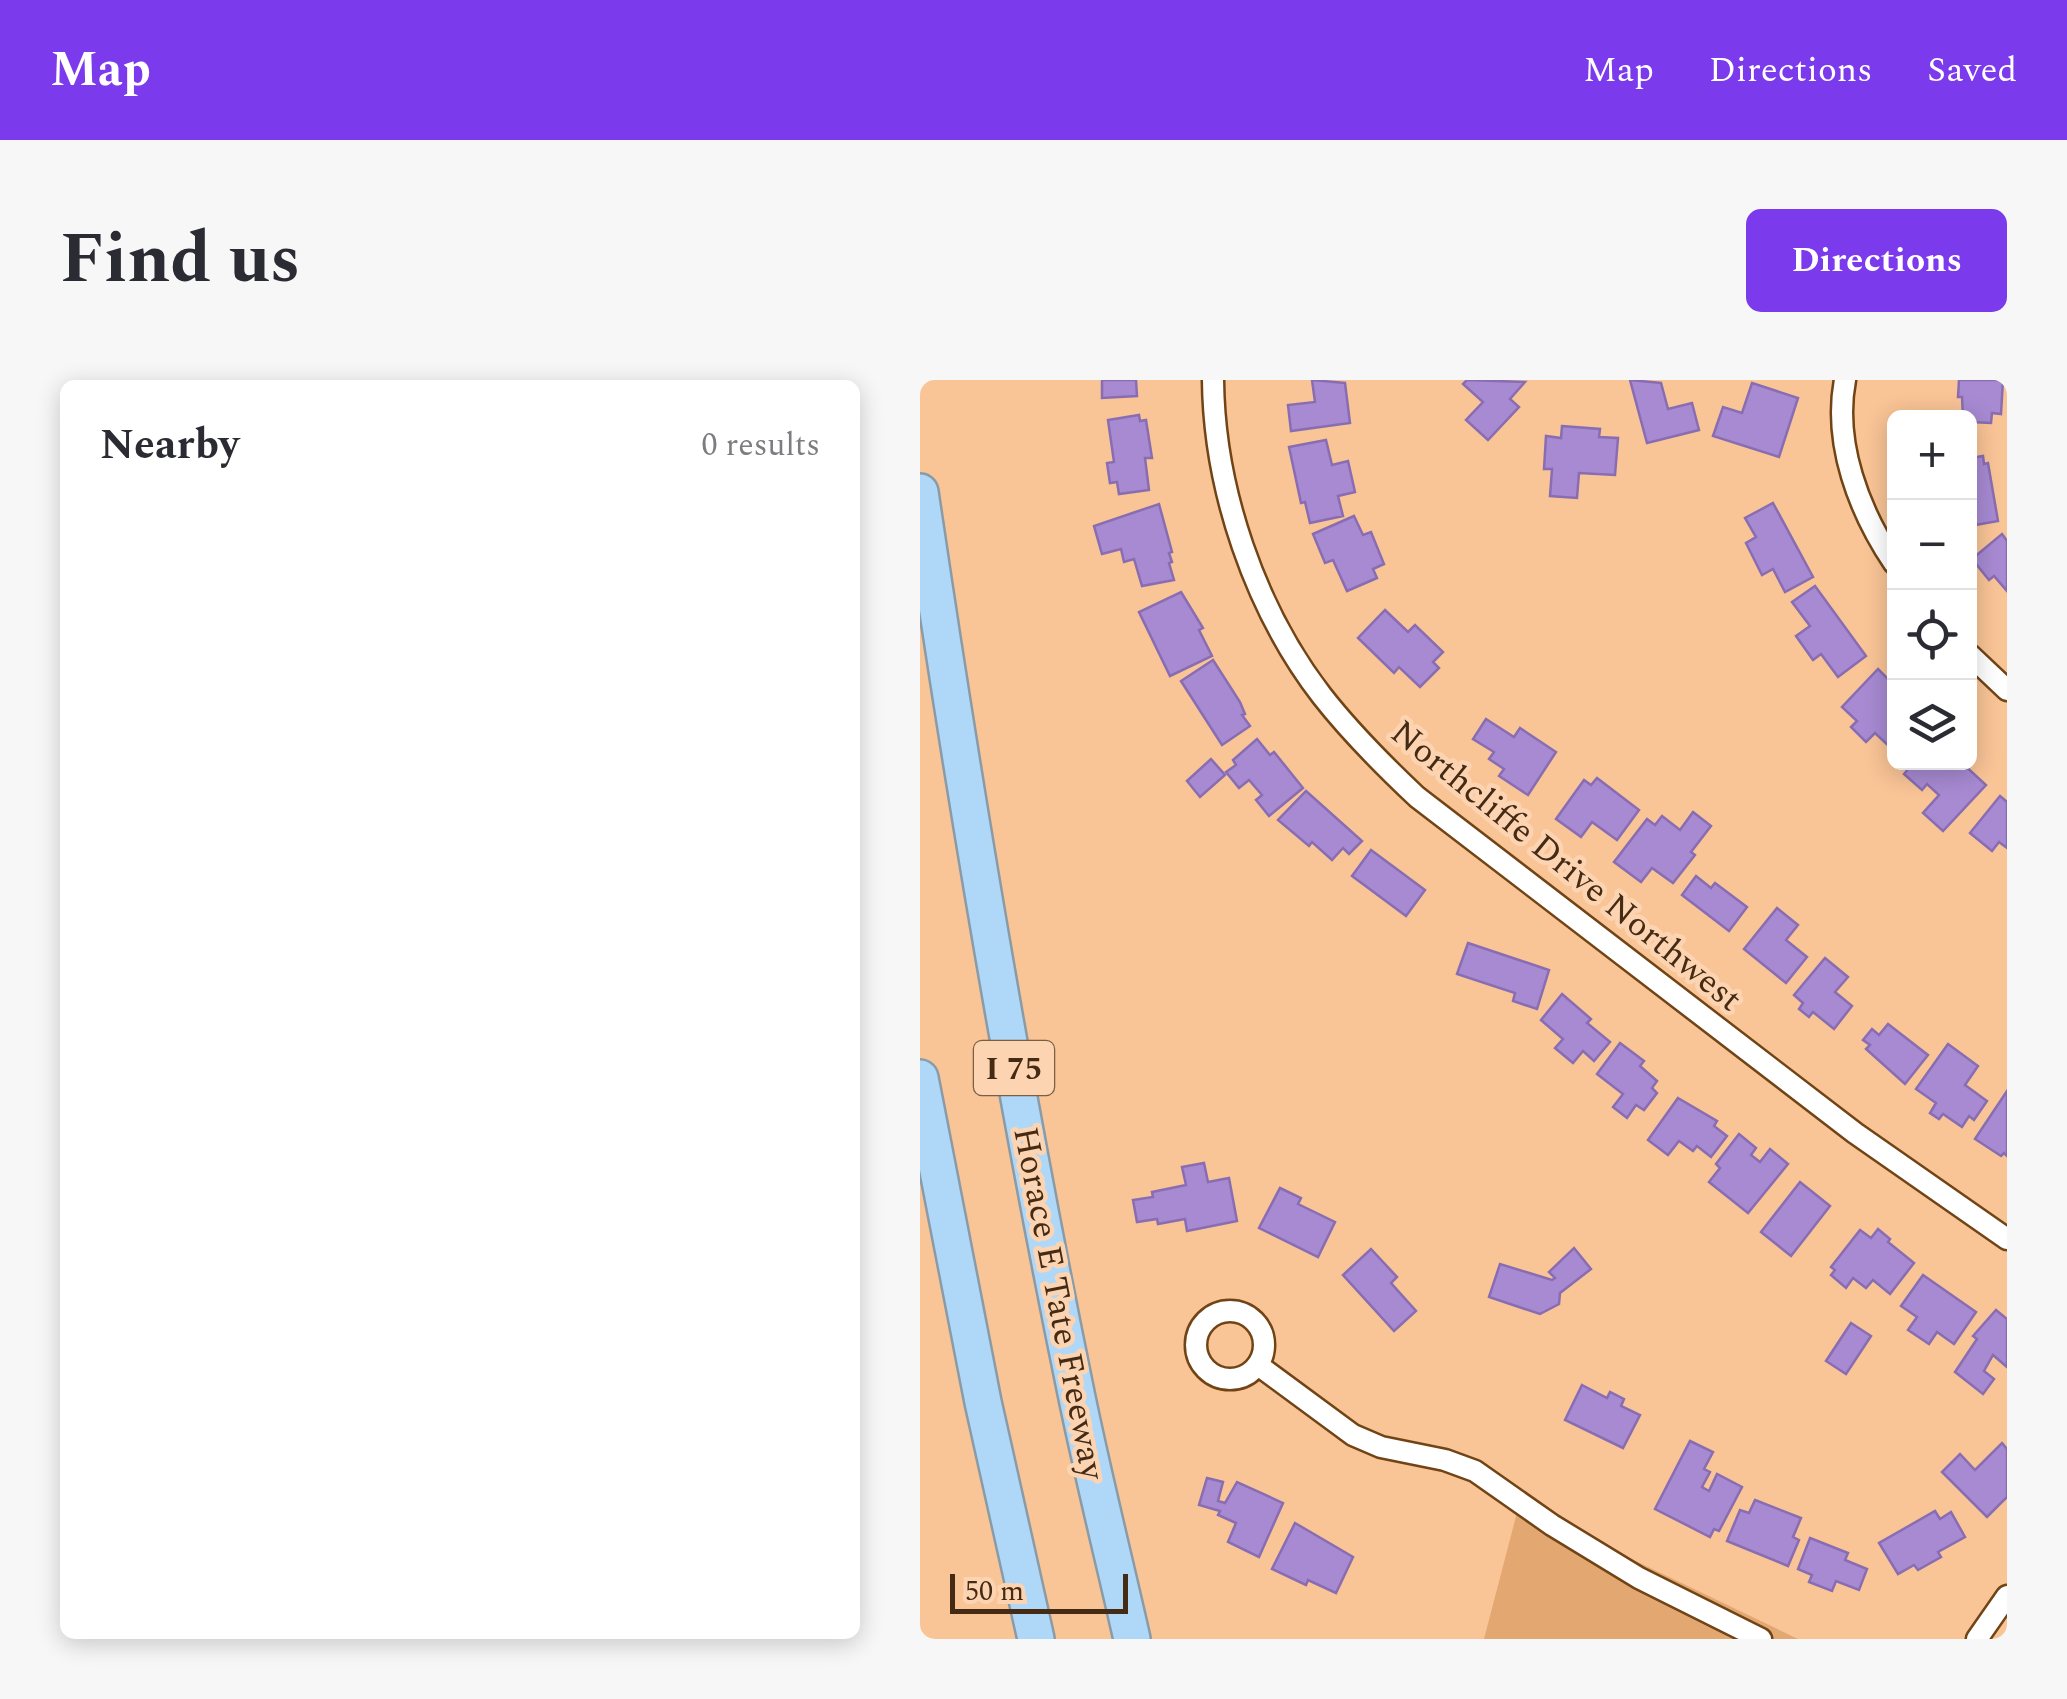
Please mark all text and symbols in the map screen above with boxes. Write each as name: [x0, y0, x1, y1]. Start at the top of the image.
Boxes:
text: Map: [50, 34, 151, 107]
text: Map: [1583, 44, 1654, 97]
text: Directions: [1709, 44, 1872, 97]
text: Saved: [1927, 44, 2017, 97]
text: Find us: [60, 207, 301, 313]
button: Directions: [1746, 209, 2007, 312]
map controls: [1887, 410, 1977, 770]
button: +: [1887, 410, 1977, 500]
text: Nearby: [100, 414, 239, 477]
text: 0 results: [701, 421, 820, 470]
button: −: [1887, 500, 1977, 590]
button: locate: [1887, 590, 1977, 680]
button: layers: [1887, 680, 1977, 770]
street label: Northcliffe Drive Northwest: [1379, 707, 1753, 1025]
road number: I 75: [974, 1041, 1054, 1095]
street label: Horace E Tate Freeway: [998, 1122, 1119, 1485]
scale bar: [950, 1569, 1128, 1614]
text: 50 m: [965, 1570, 1024, 1613]

